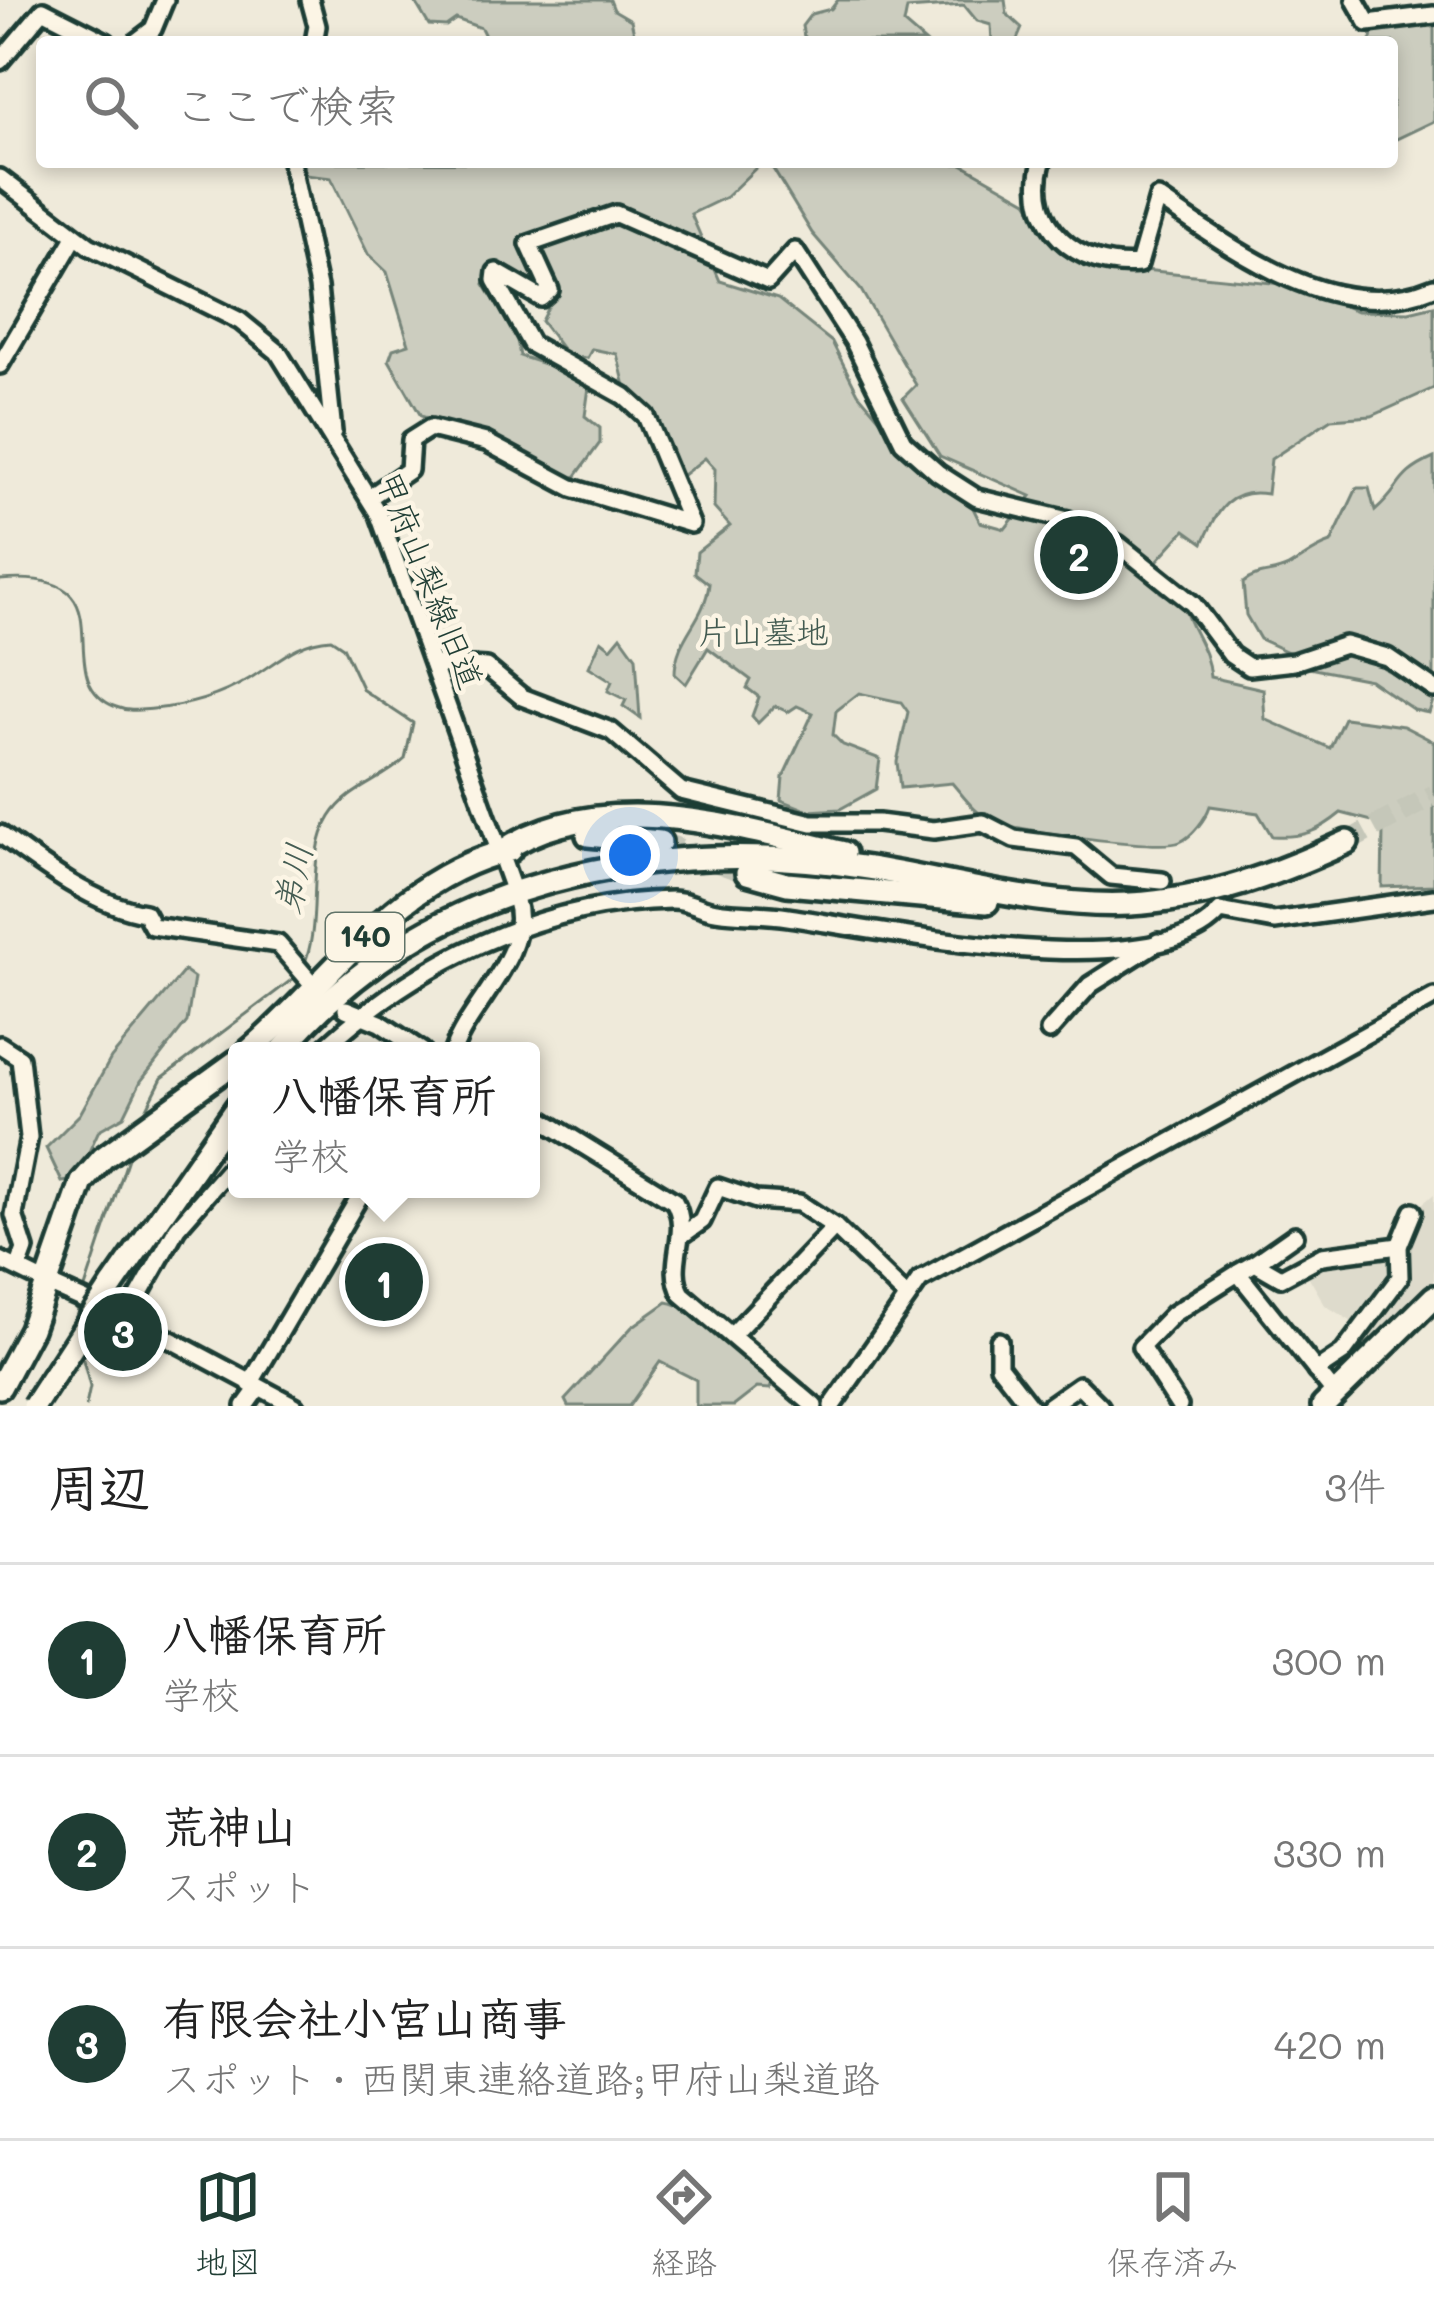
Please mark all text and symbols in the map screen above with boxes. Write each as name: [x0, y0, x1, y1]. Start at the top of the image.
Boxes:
search box: [36, 36, 1398, 168]
icon: search: [78, 69, 144, 135]
text: ここで検索: [174, 75, 399, 133]
street label: 甲府山梨線旧道: [368, 464, 495, 695]
pin: 2: [1040, 510, 1118, 600]
park label: 片山墓地: [697, 609, 829, 652]
your location: [600, 825, 660, 885]
water label: 弟川: [262, 839, 321, 919]
road number: 140: [326, 913, 404, 961]
popup: [228, 1042, 540, 1198]
text: 八幡保育所: [271, 1065, 497, 1123]
text: 学校: [271, 1129, 350, 1180]
pin: 1: [345, 1237, 423, 1327]
pin: 3: [84, 1287, 162, 1377]
text: 周辺: [48, 1452, 150, 1519]
text: 3件: [1324, 1460, 1386, 1511]
text: 八幡保育所: [162, 1604, 387, 1662]
text: 1: [78, 1634, 96, 1685]
text: 300 m: [1271, 1634, 1386, 1685]
text: 学校: [162, 1668, 240, 1719]
text: 荒神山: [162, 1796, 297, 1854]
text: 2: [76, 1826, 98, 1877]
text: 330 m: [1273, 1826, 1386, 1877]
text: スポット: [162, 1860, 318, 1911]
text: 有限会社小宮山商事: [162, 1988, 567, 2046]
text: 3: [75, 2018, 99, 2069]
text: 420 m: [1274, 2018, 1386, 2069]
text: スポット · 西関東連絡道路;甲府山梨道路: [162, 2052, 880, 2103]
tab: 地図: [195, 2164, 261, 2284]
tab: 経路: [651, 2164, 717, 2284]
tab: 保存済み: [1107, 2164, 1239, 2284]

